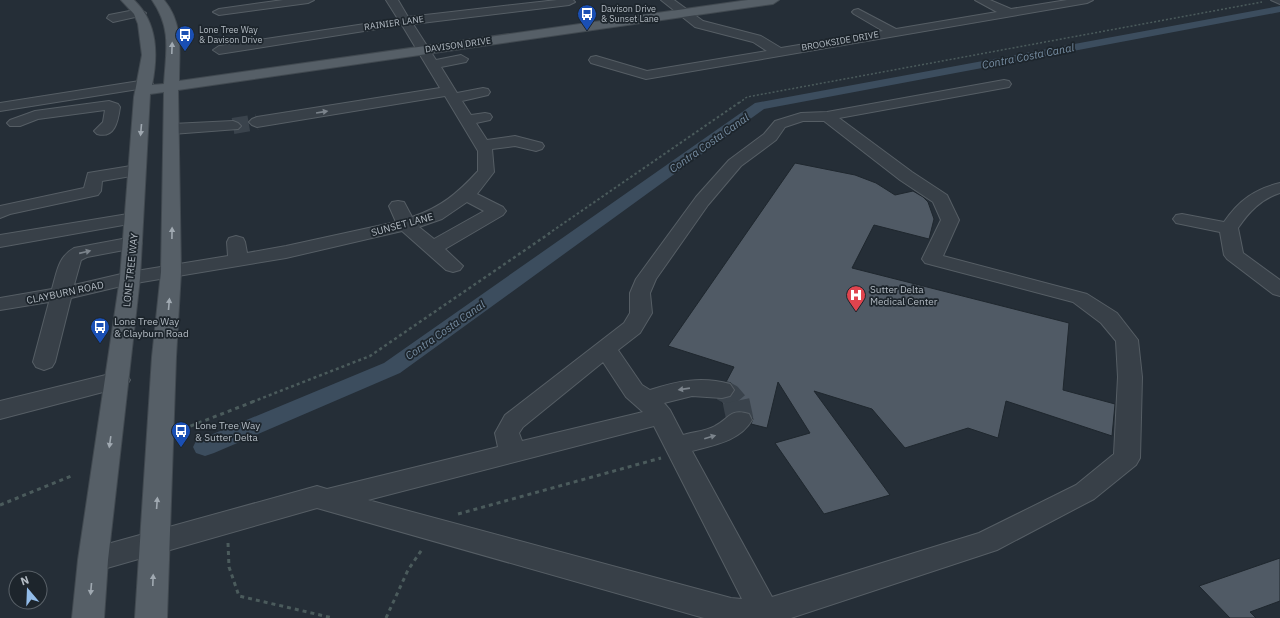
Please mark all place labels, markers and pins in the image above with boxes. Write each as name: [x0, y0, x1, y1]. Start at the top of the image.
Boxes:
bus stop icon: Davison Drive & Sunset Lane: [576, 3, 598, 31]
place label: Davison Drive & Sunset Lane: [601, 3, 659, 24]
bus stop icon: Lone Tree Way & Davison Drive: [174, 24, 196, 52]
place label: Lone Tree Way & Davison Drive: [199, 24, 262, 45]
place label: Sutter Delta Medical Center: [870, 283, 938, 308]
hospital icon: Sutter Delta Medical Center: [845, 284, 867, 312]
place label: Lone Tree Way & Clayburn Road: [114, 315, 189, 340]
bus stop icon: Lone Tree Way & Clayburn Road: [89, 316, 111, 344]
place label: Lone Tree Way & Sutter Delta: [195, 419, 260, 444]
bus stop icon: Lone Tree Way & Sutter Delta: [170, 420, 192, 448]

